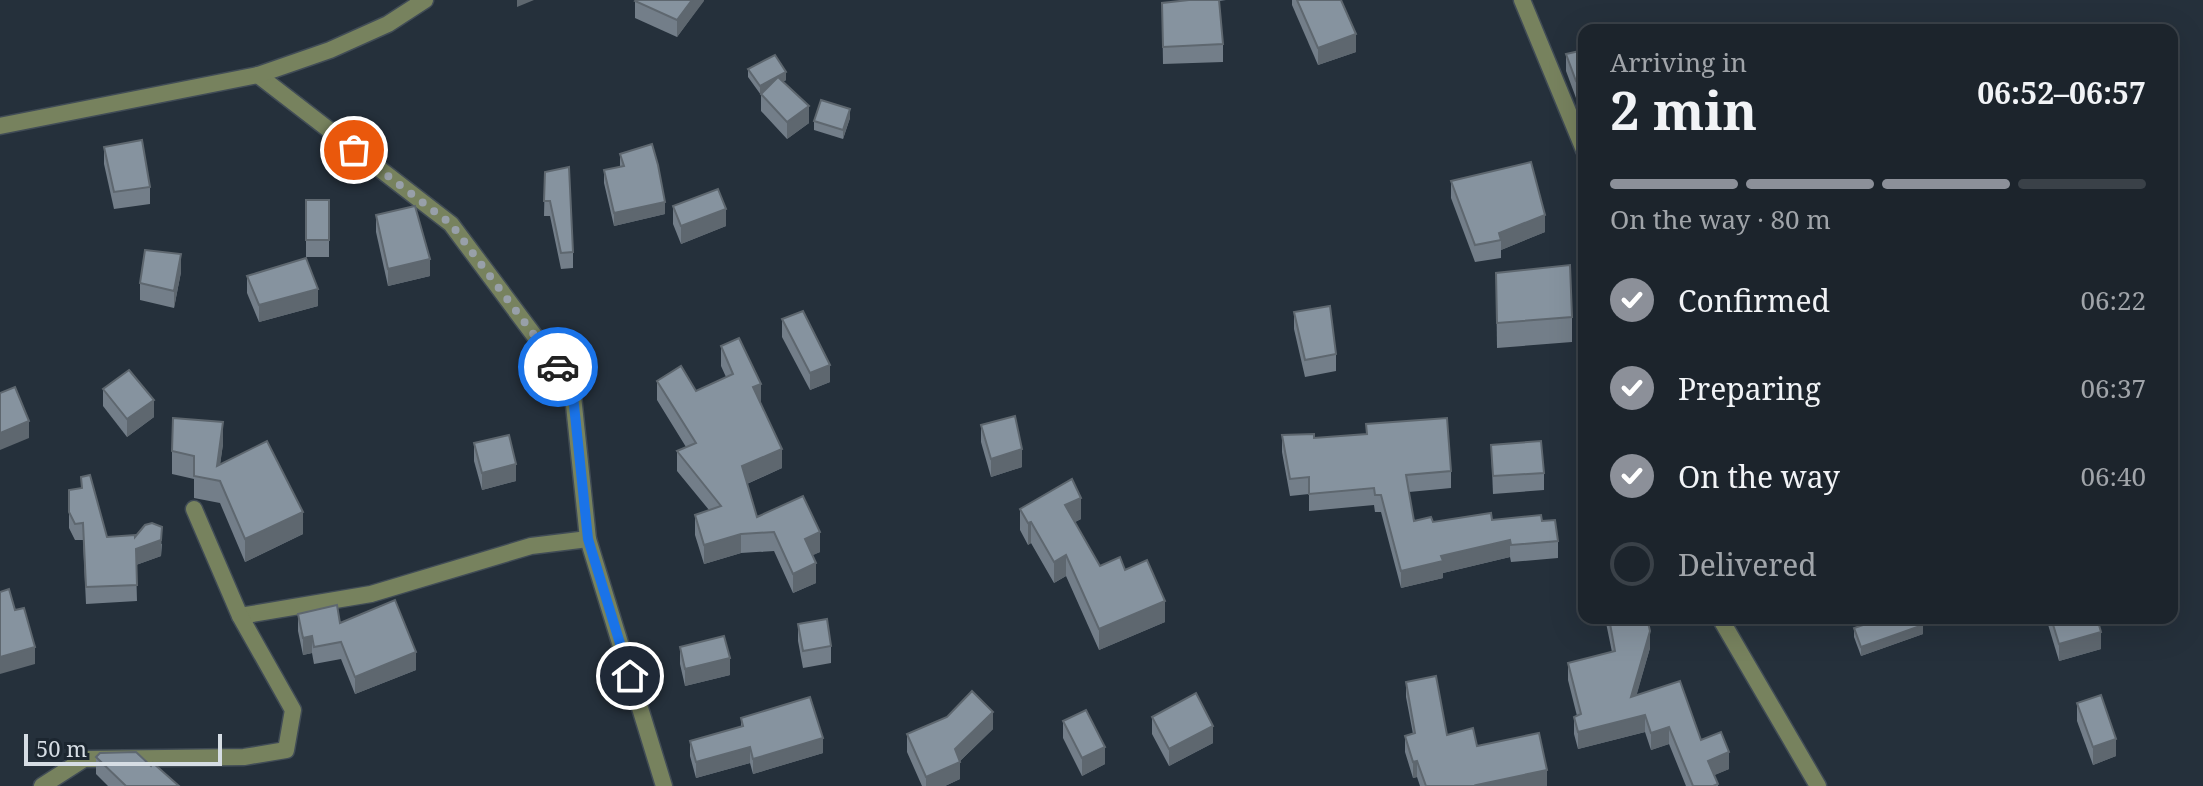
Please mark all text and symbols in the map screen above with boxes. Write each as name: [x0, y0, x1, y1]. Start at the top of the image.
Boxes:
text: Arriving in: [1610, 44, 1747, 80]
text: 06:52–06:57: [1977, 72, 2146, 113]
text: 2 min: [1610, 74, 1757, 145]
pin: [320, 116, 388, 184]
icon: bag: [332, 128, 376, 172]
text: On the way · 80 m: [1610, 201, 1831, 237]
icon: check: [1610, 278, 1654, 322]
text: Confirmed: [1678, 280, 1830, 321]
text: 06:22: [2080, 282, 2146, 318]
courier: [518, 327, 598, 407]
icon: car: [536, 345, 580, 389]
icon: check: [1610, 366, 1654, 410]
text: Preparing: [1678, 368, 1821, 409]
text: 06:37: [2080, 370, 2146, 406]
icon: check: [1610, 454, 1654, 498]
text: On the way: [1678, 456, 1840, 497]
text: 06:40: [2080, 458, 2146, 494]
text: Delivered: [1678, 544, 1817, 585]
pin: [596, 642, 664, 710]
icon: home: [608, 654, 652, 698]
scale bar: [24, 730, 222, 766]
text: 50 m: [36, 733, 87, 763]

